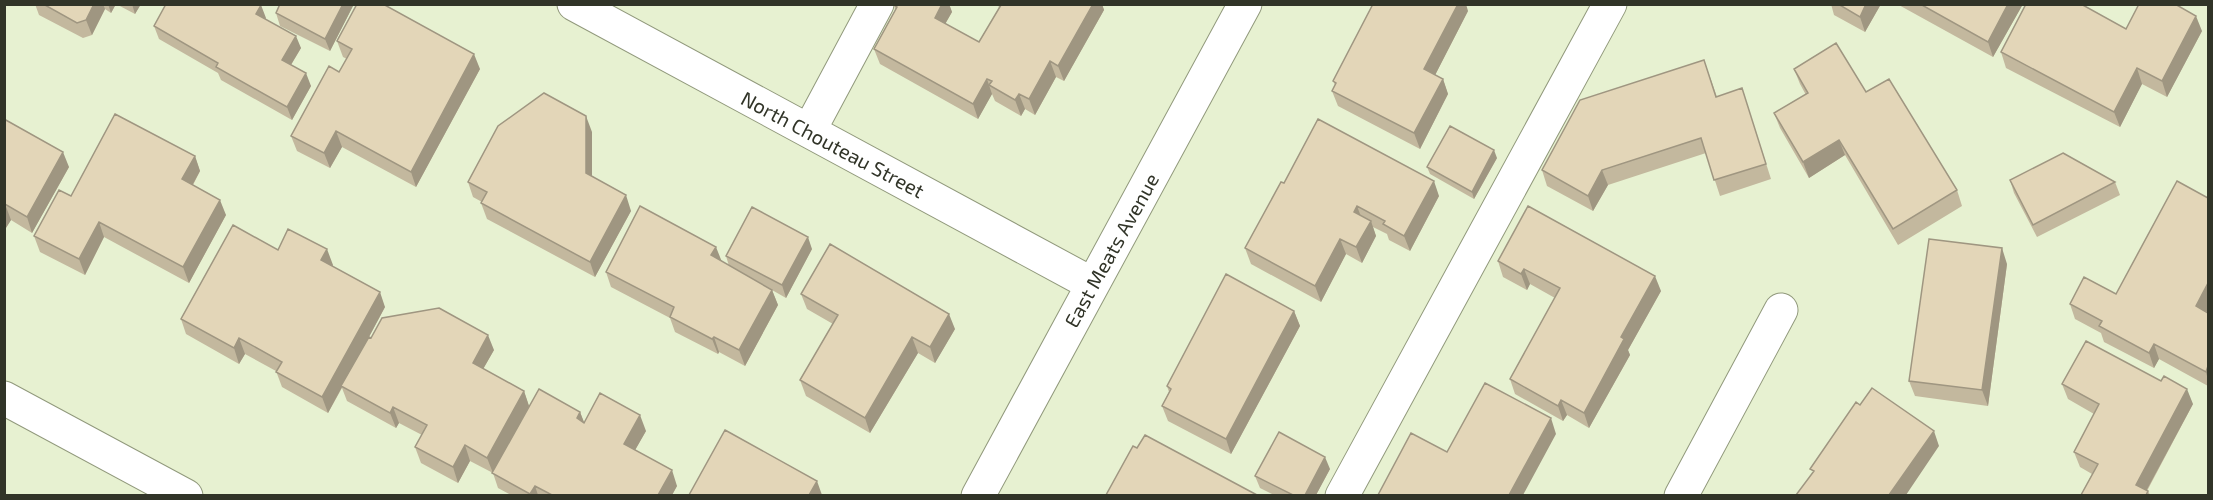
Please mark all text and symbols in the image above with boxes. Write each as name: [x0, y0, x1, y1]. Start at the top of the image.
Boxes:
street label: North Chouteau Street: [737, 86, 929, 203]
street label: East Meats Avenue: [1059, 169, 1163, 331]

